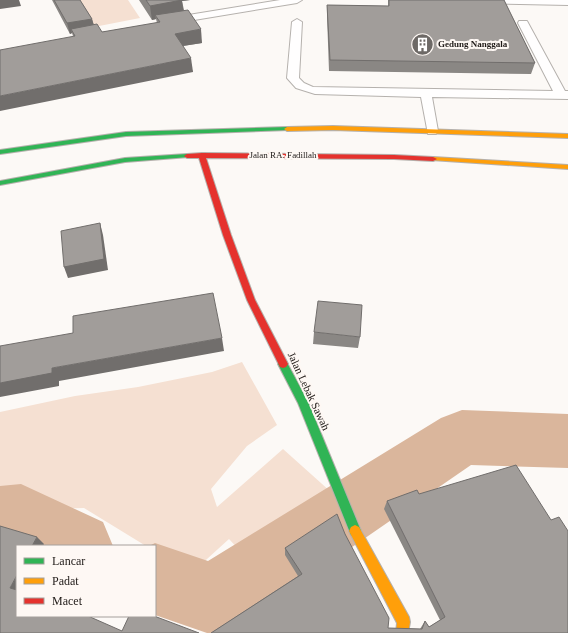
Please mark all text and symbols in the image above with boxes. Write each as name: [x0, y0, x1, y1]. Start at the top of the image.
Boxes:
building icon: Gedung Nanggala: [410, 31, 436, 57]
place label: Gedung Nanggala: [438, 39, 508, 49]
street label: Jalan RA. Fadillah: [249, 150, 317, 160]
street label: Jalan Lebak Sawah: [286, 350, 333, 432]
legend: [16, 545, 156, 617]
text: Lancar: [52, 554, 85, 568]
text: Padat: [52, 574, 79, 588]
text: Macet: [52, 594, 83, 608]

